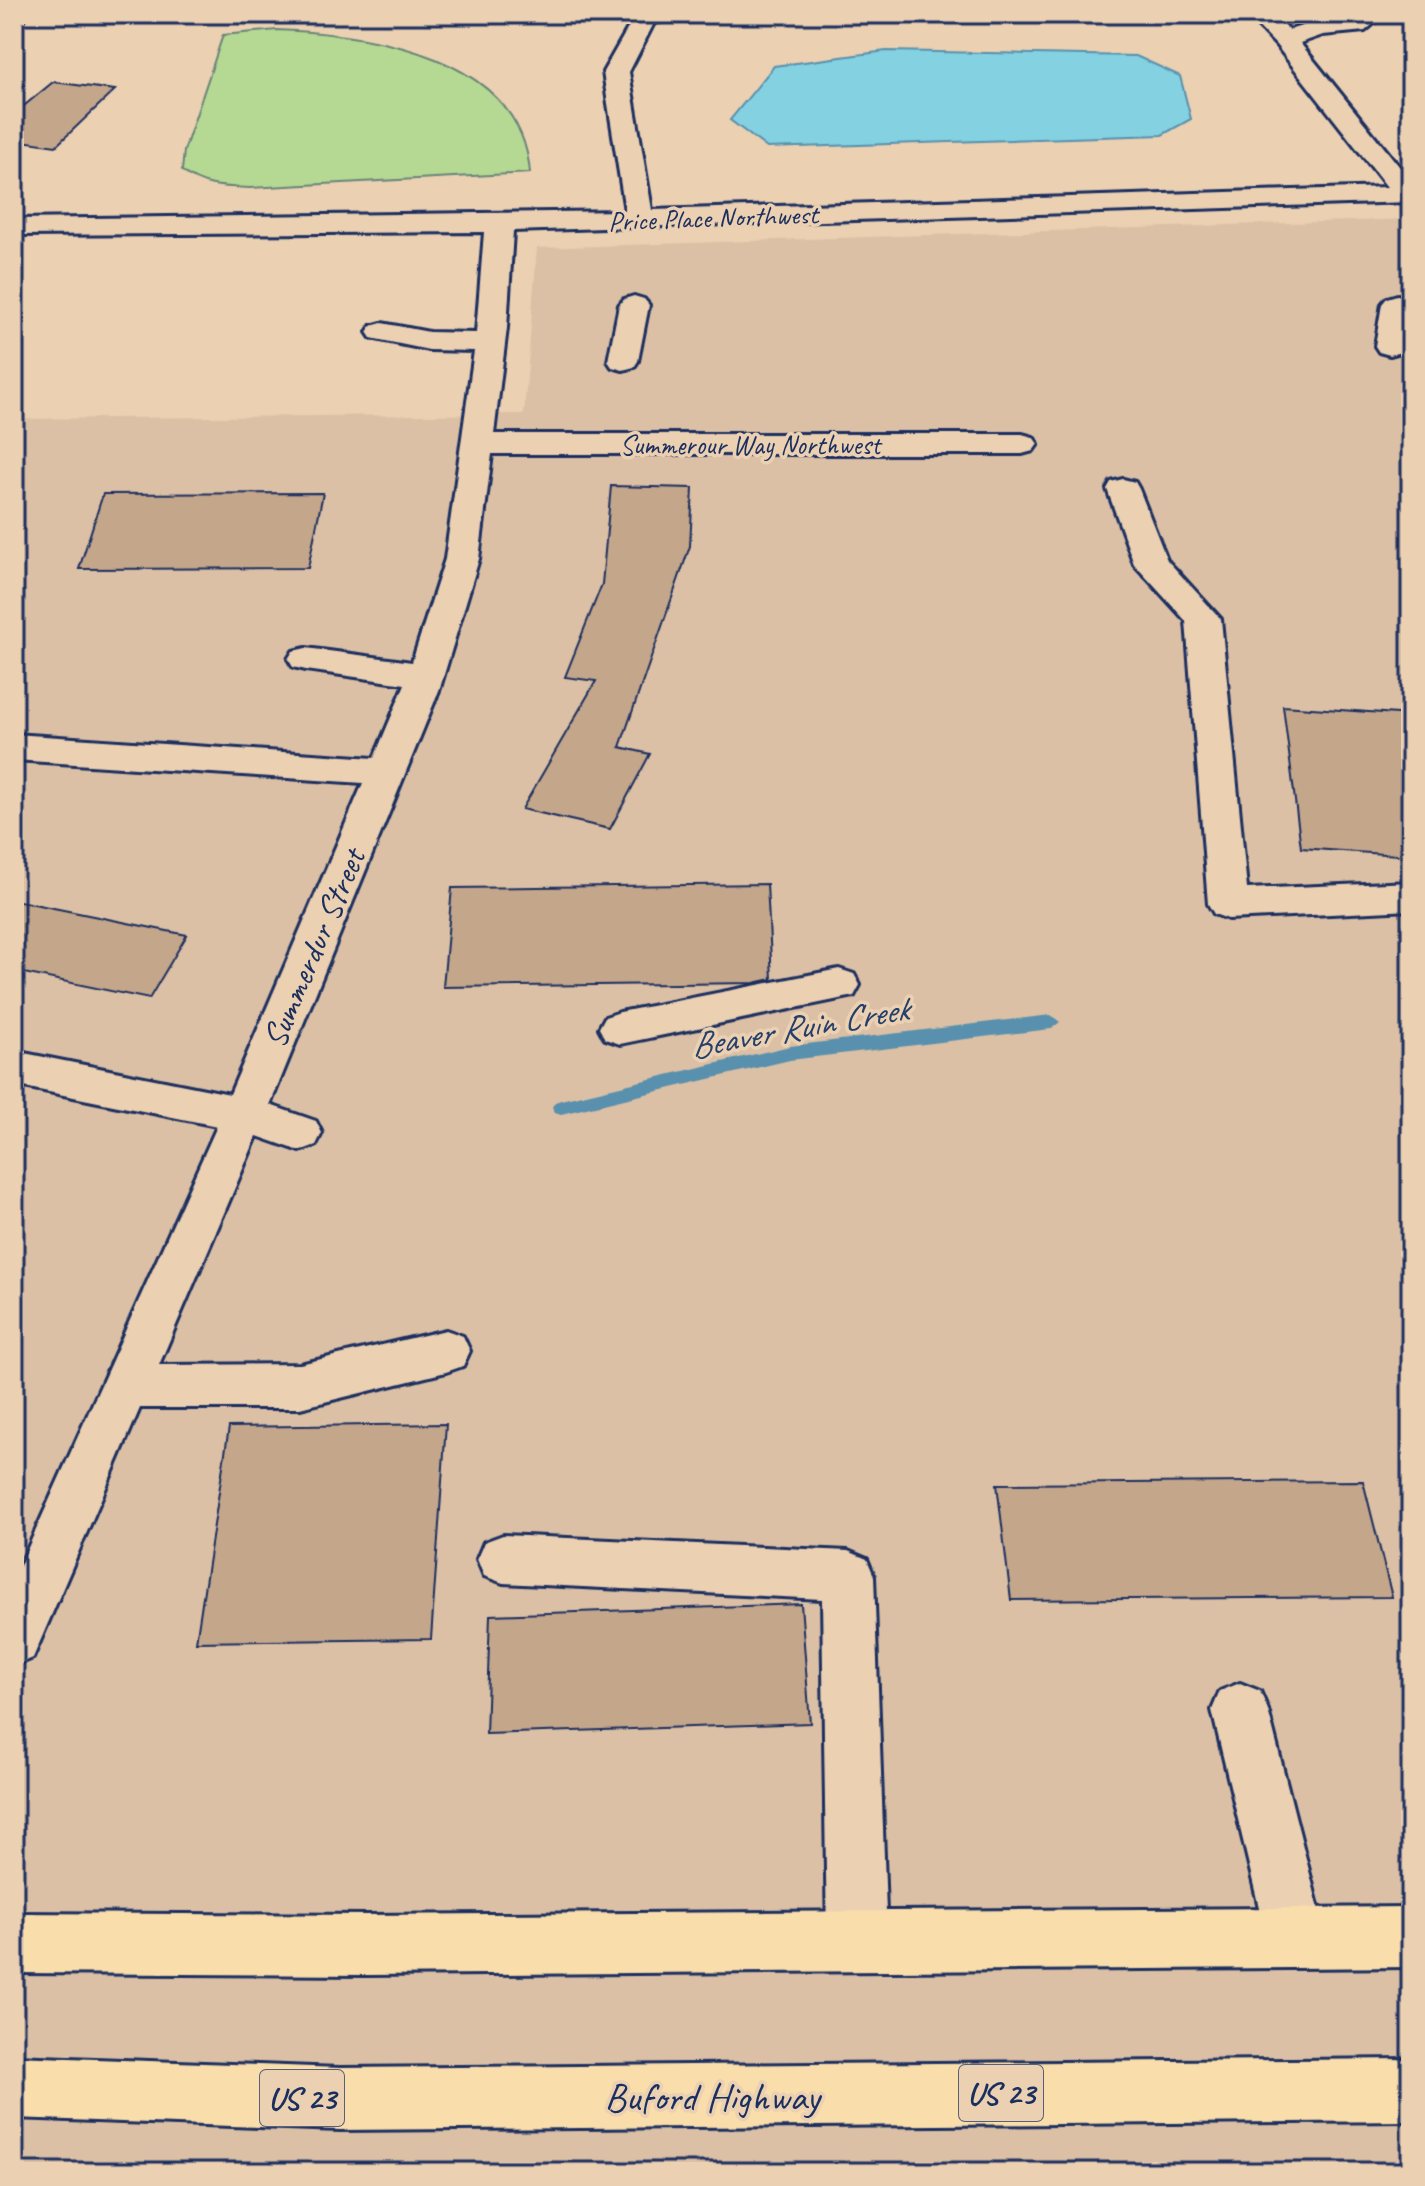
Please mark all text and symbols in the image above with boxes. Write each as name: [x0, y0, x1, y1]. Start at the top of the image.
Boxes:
street label: Price Place Northwest: [608, 196, 821, 239]
street label: Summerour Way Northwest: [620, 427, 883, 462]
street label: Summerdur Street: [252, 839, 376, 1054]
water label: Beaver Ruin Creek: [687, 984, 917, 1069]
road number: US 23: [959, 2065, 1043, 2121]
road number: US 23: [260, 2070, 344, 2126]
street label: Buford Highway: [605, 2072, 823, 2122]

